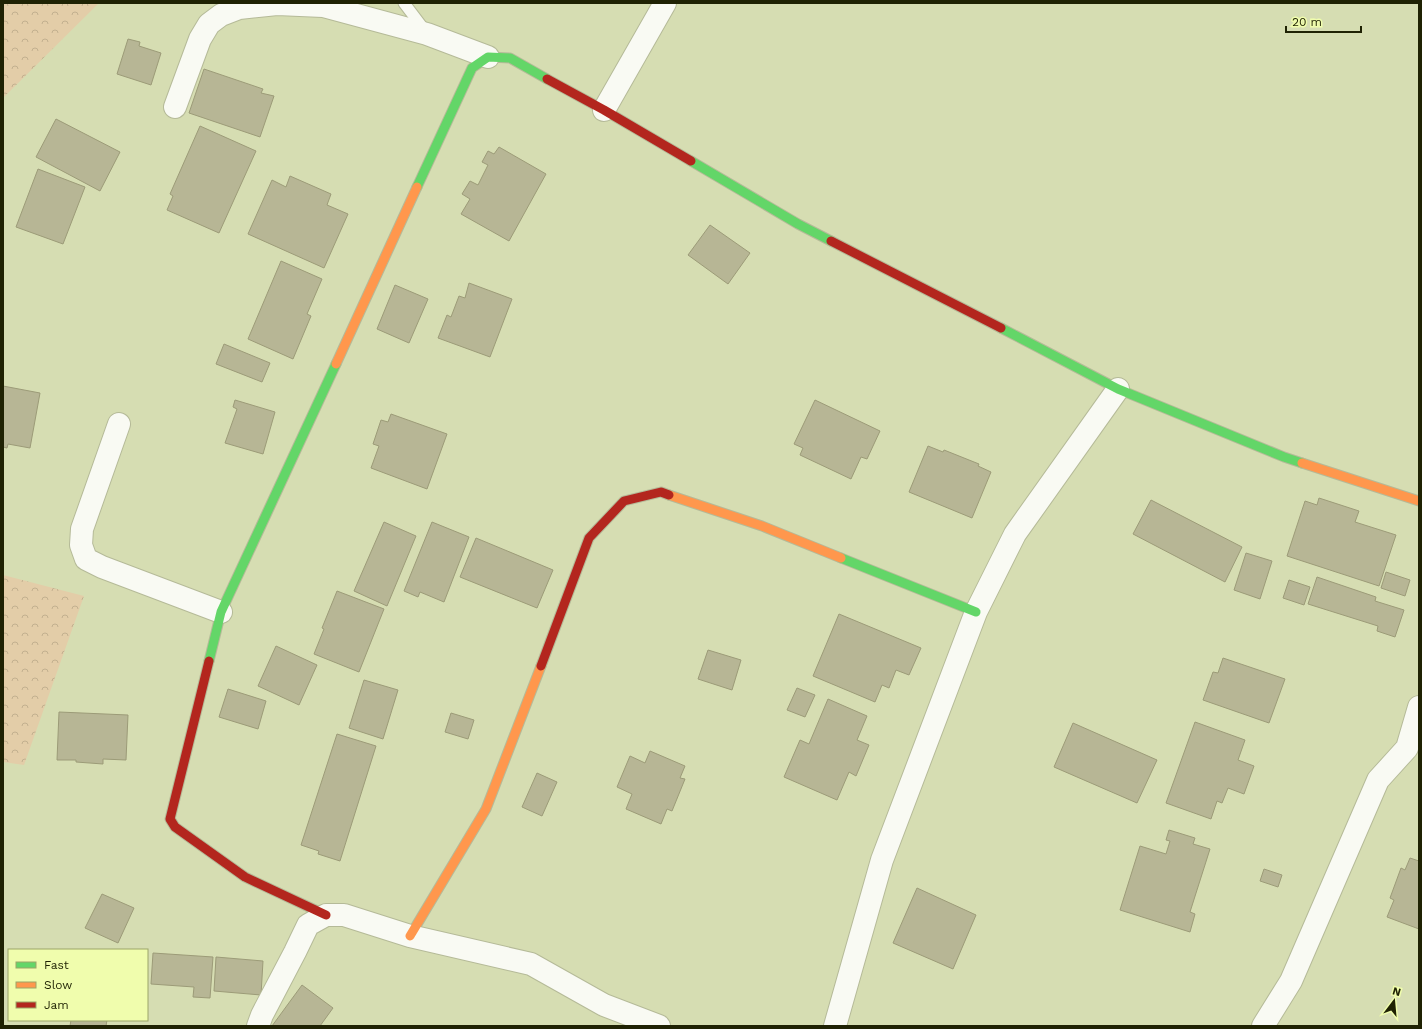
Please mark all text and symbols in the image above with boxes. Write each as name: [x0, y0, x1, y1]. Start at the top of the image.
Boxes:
scale bar: [1286, 8, 1361, 34]
text: 20 m: [1292, 15, 1322, 29]
legend: [8, 949, 148, 1021]
text: Fast: [44, 958, 69, 972]
text: Slow: [44, 978, 72, 992]
north arrow: [1374, 981, 1414, 1021]
text: N: [1391, 984, 1402, 999]
text: Jam: [44, 998, 69, 1012]

